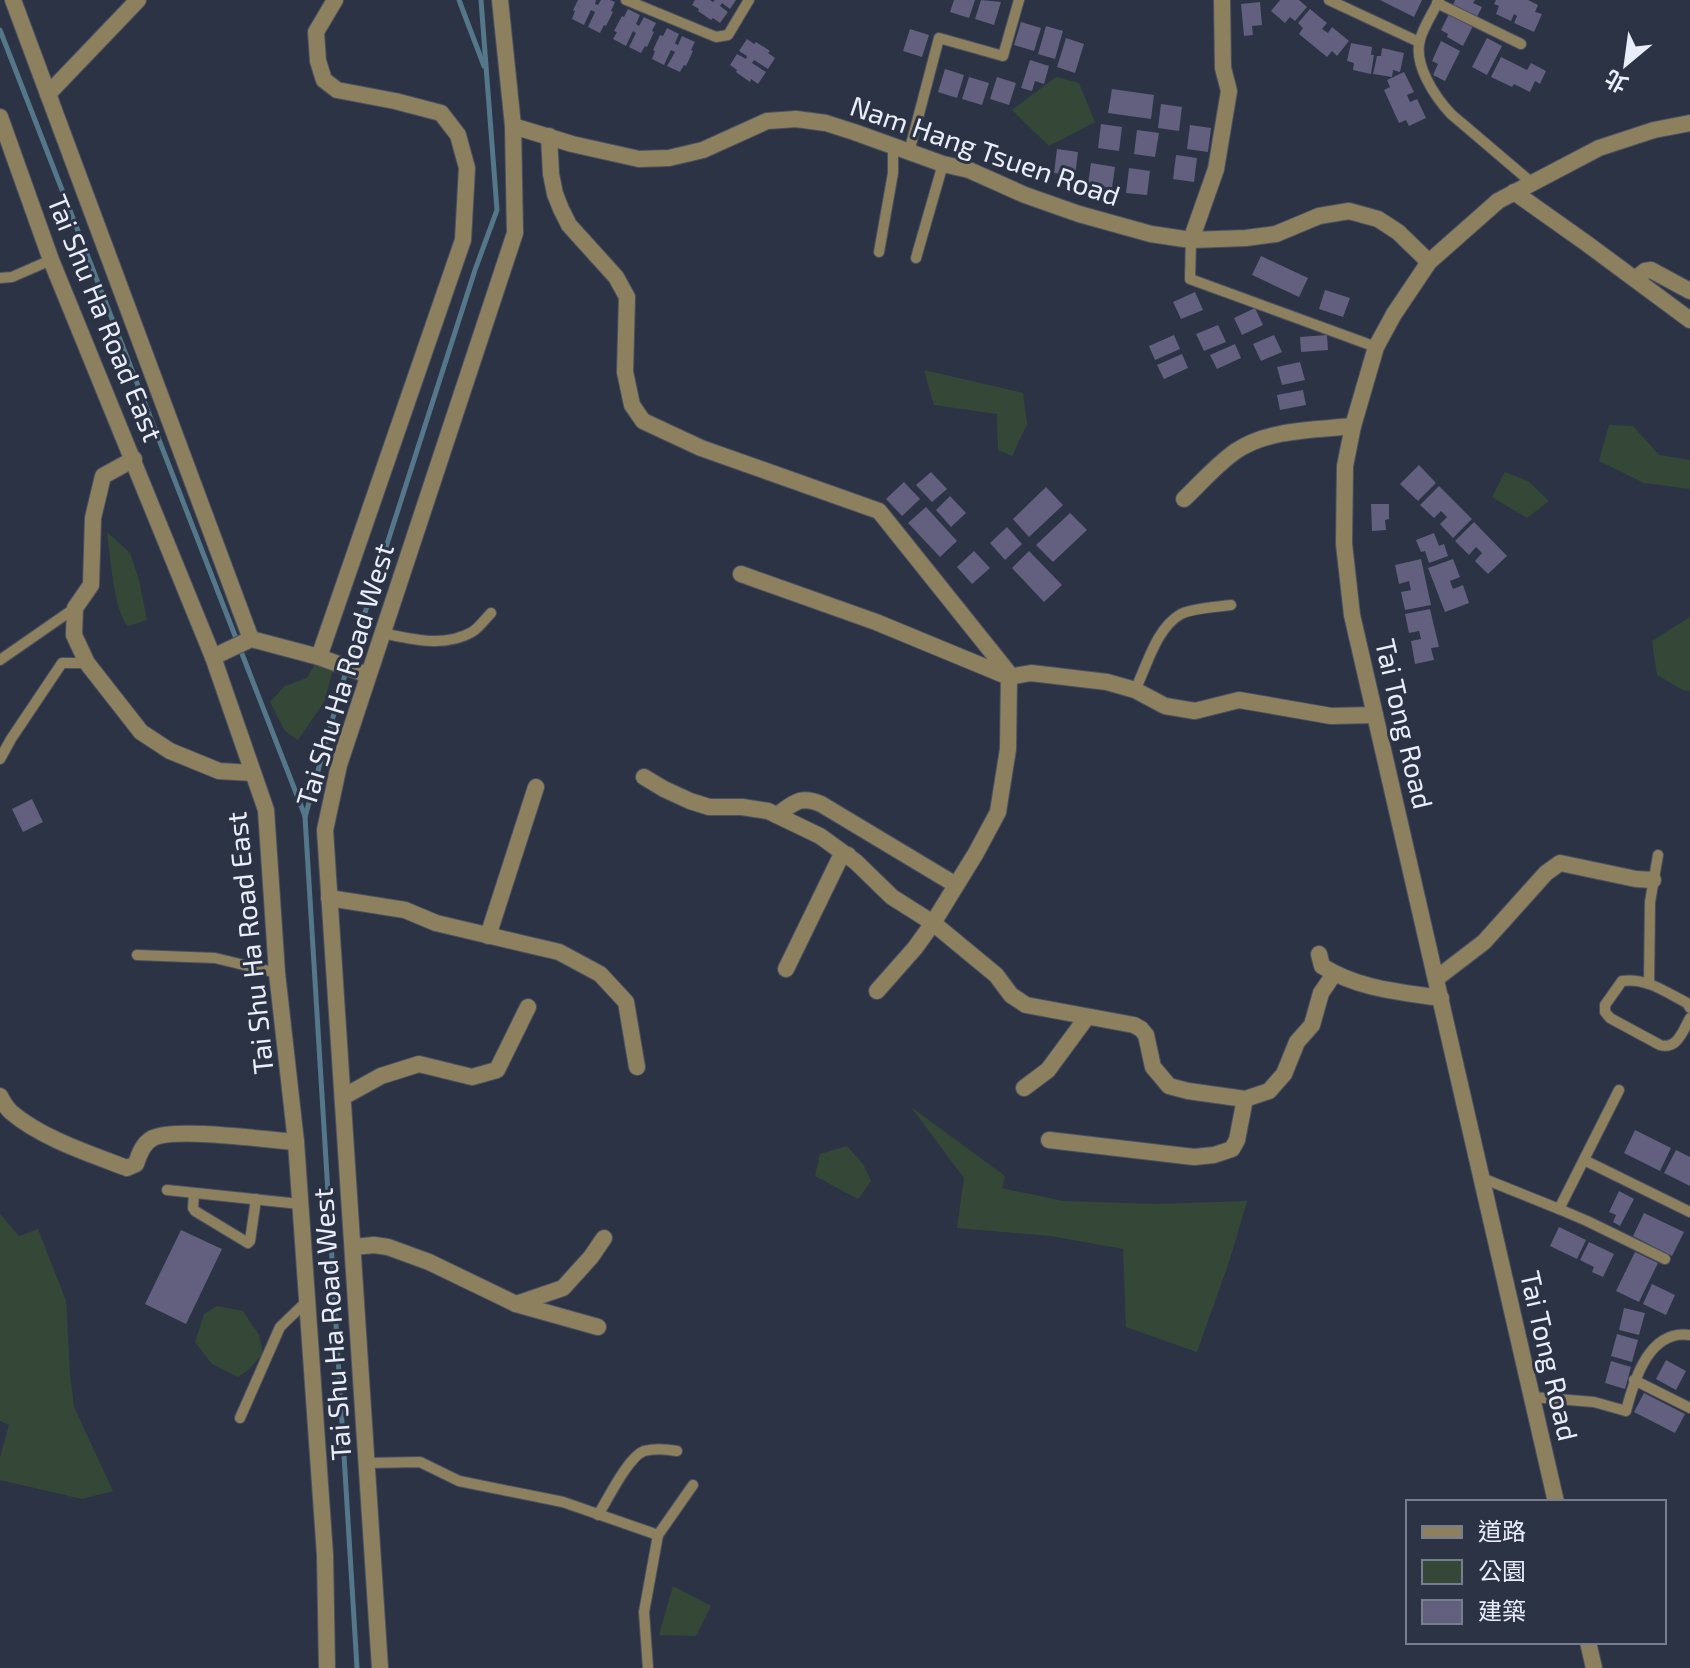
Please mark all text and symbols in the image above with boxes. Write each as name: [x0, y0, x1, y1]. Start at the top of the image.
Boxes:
north arrow: [1586, 24, 1666, 104]
text: 北: [1600, 66, 1632, 99]
street label: Nam Hang Tsuen Road: [846, 88, 1125, 212]
street label: Tai Shu Ha Road East: [41, 189, 171, 446]
street label: Tai Shu Ha Road West: [288, 539, 400, 810]
street label: Tai Tong Road: [1369, 636, 1441, 812]
street label: Tai Shu Ha Road East: [218, 810, 280, 1076]
street label: Tai Shu Ha Road West: [305, 1187, 357, 1461]
street label: Tai Tong Road: [1514, 1268, 1586, 1444]
legend: [1406, 1500, 1666, 1644]
text: 道路: [1478, 1516, 1526, 1545]
text: 公園: [1478, 1556, 1526, 1585]
text: 建築: [1478, 1596, 1526, 1625]

